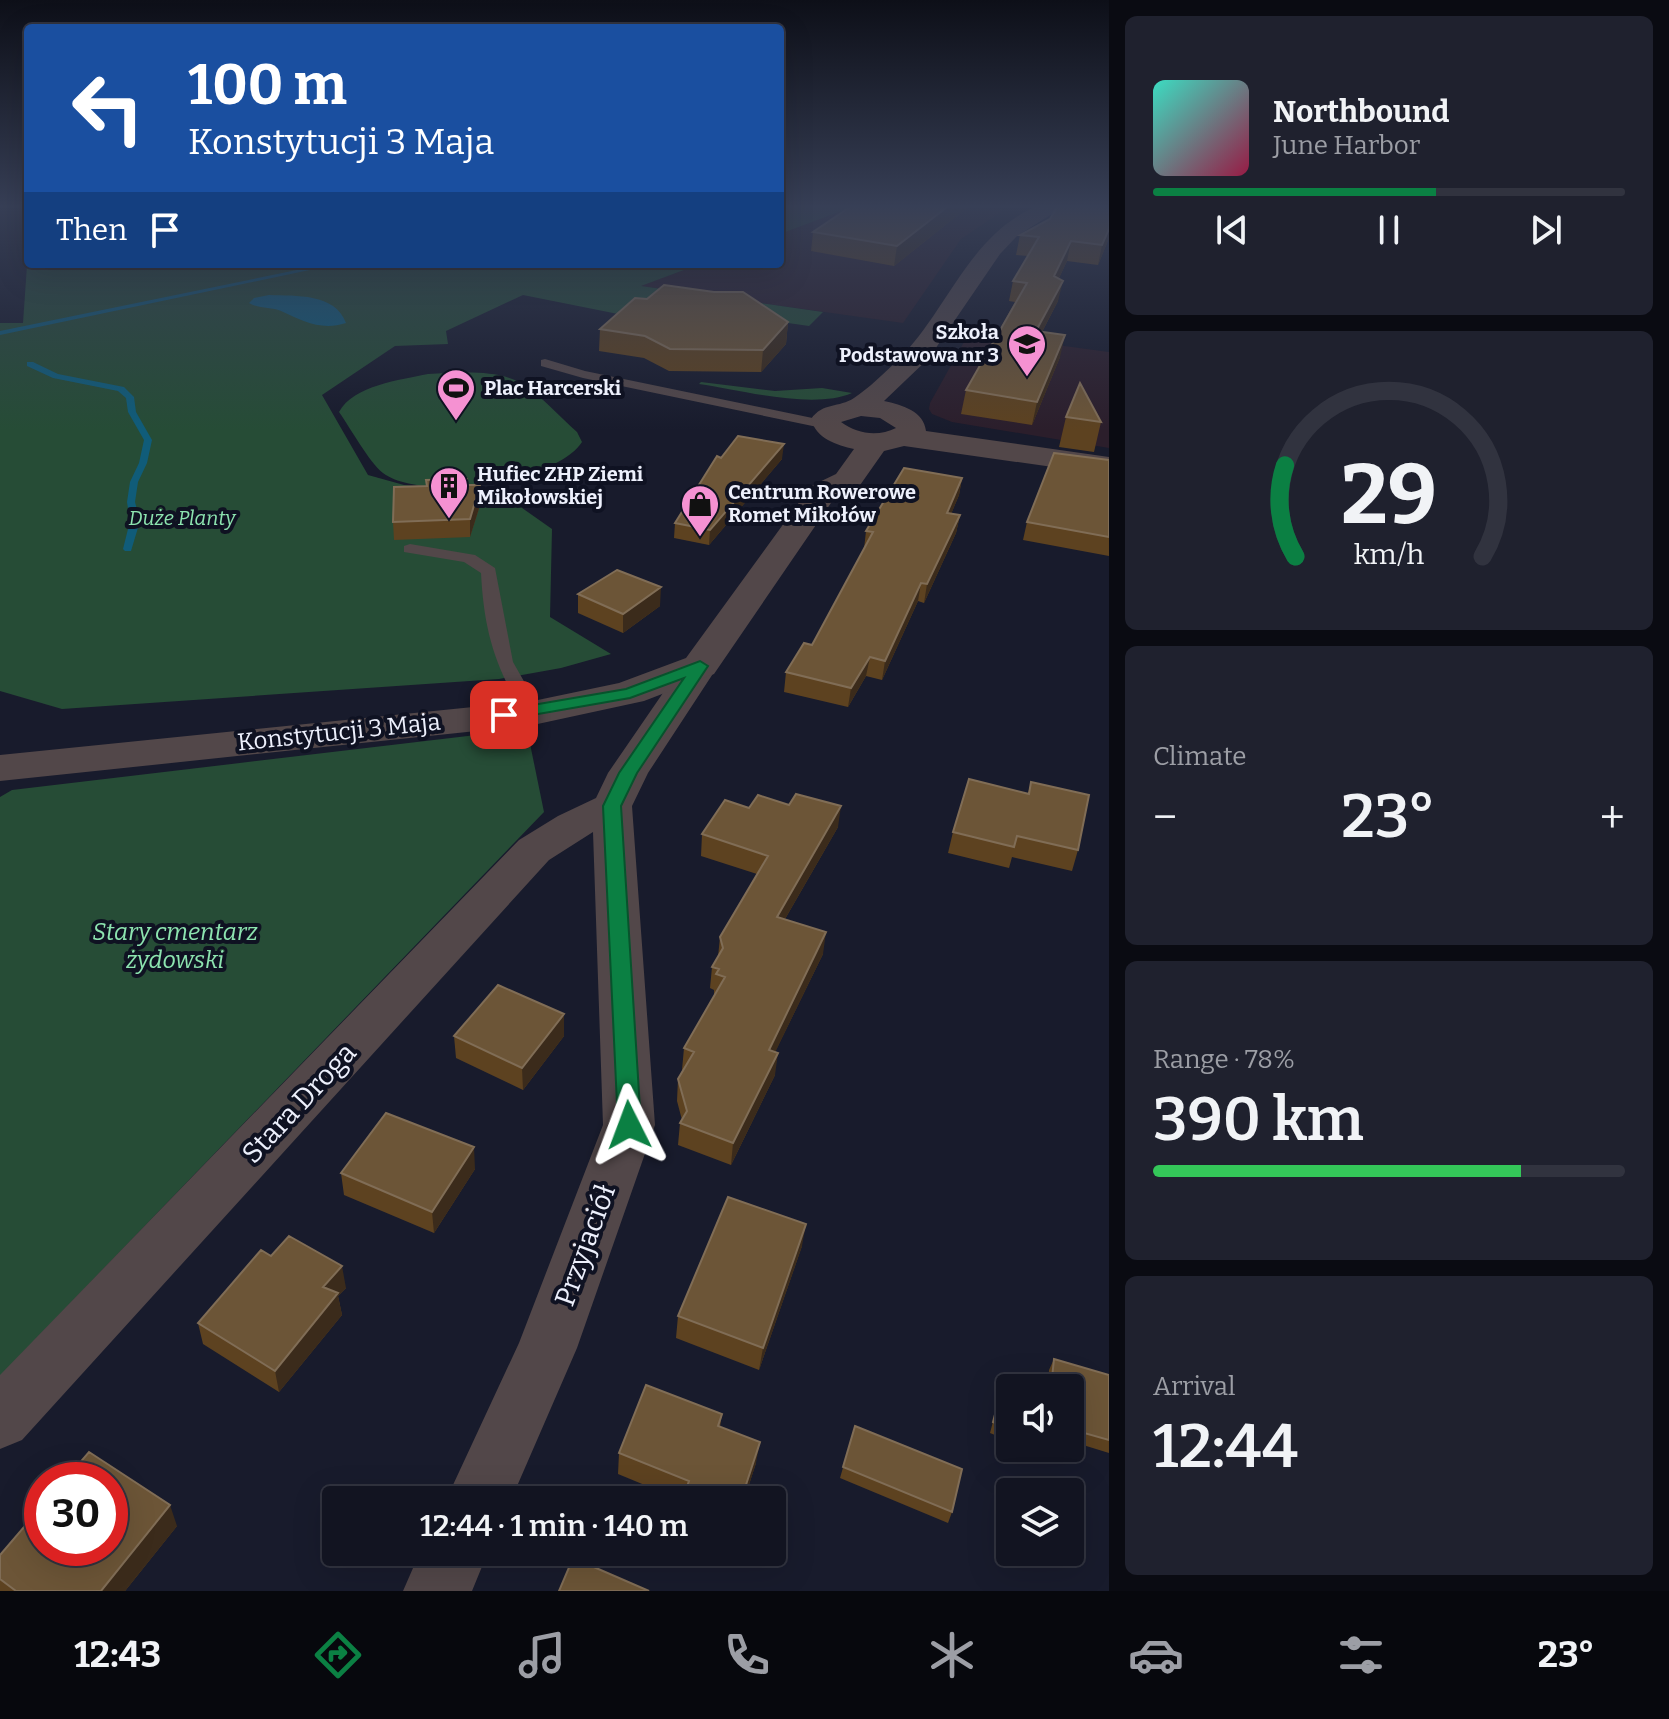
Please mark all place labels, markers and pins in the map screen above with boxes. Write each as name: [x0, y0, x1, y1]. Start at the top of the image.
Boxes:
place label: Szkoła Podstawowa nr 3: [839, 320, 999, 367]
school or university icon: Szkoła Podstawowa nr 3: [1006, 323, 1048, 378]
sports icon: Plac Harcerski: [435, 367, 477, 422]
place label: Plac Harcerski: [484, 376, 622, 400]
place label: Hufiec ZHP Ziemi Mikołowskiej: [477, 462, 644, 509]
building icon: Hufiec ZHP Ziemi Mikołowskiej: [428, 465, 470, 520]
place label: Centrum Rowerowe Romet Mikołów: [728, 480, 916, 527]
shop icon: Centrum Rowerowe Romet Mikołów: [679, 483, 721, 538]
pin: [470, 681, 538, 749]

